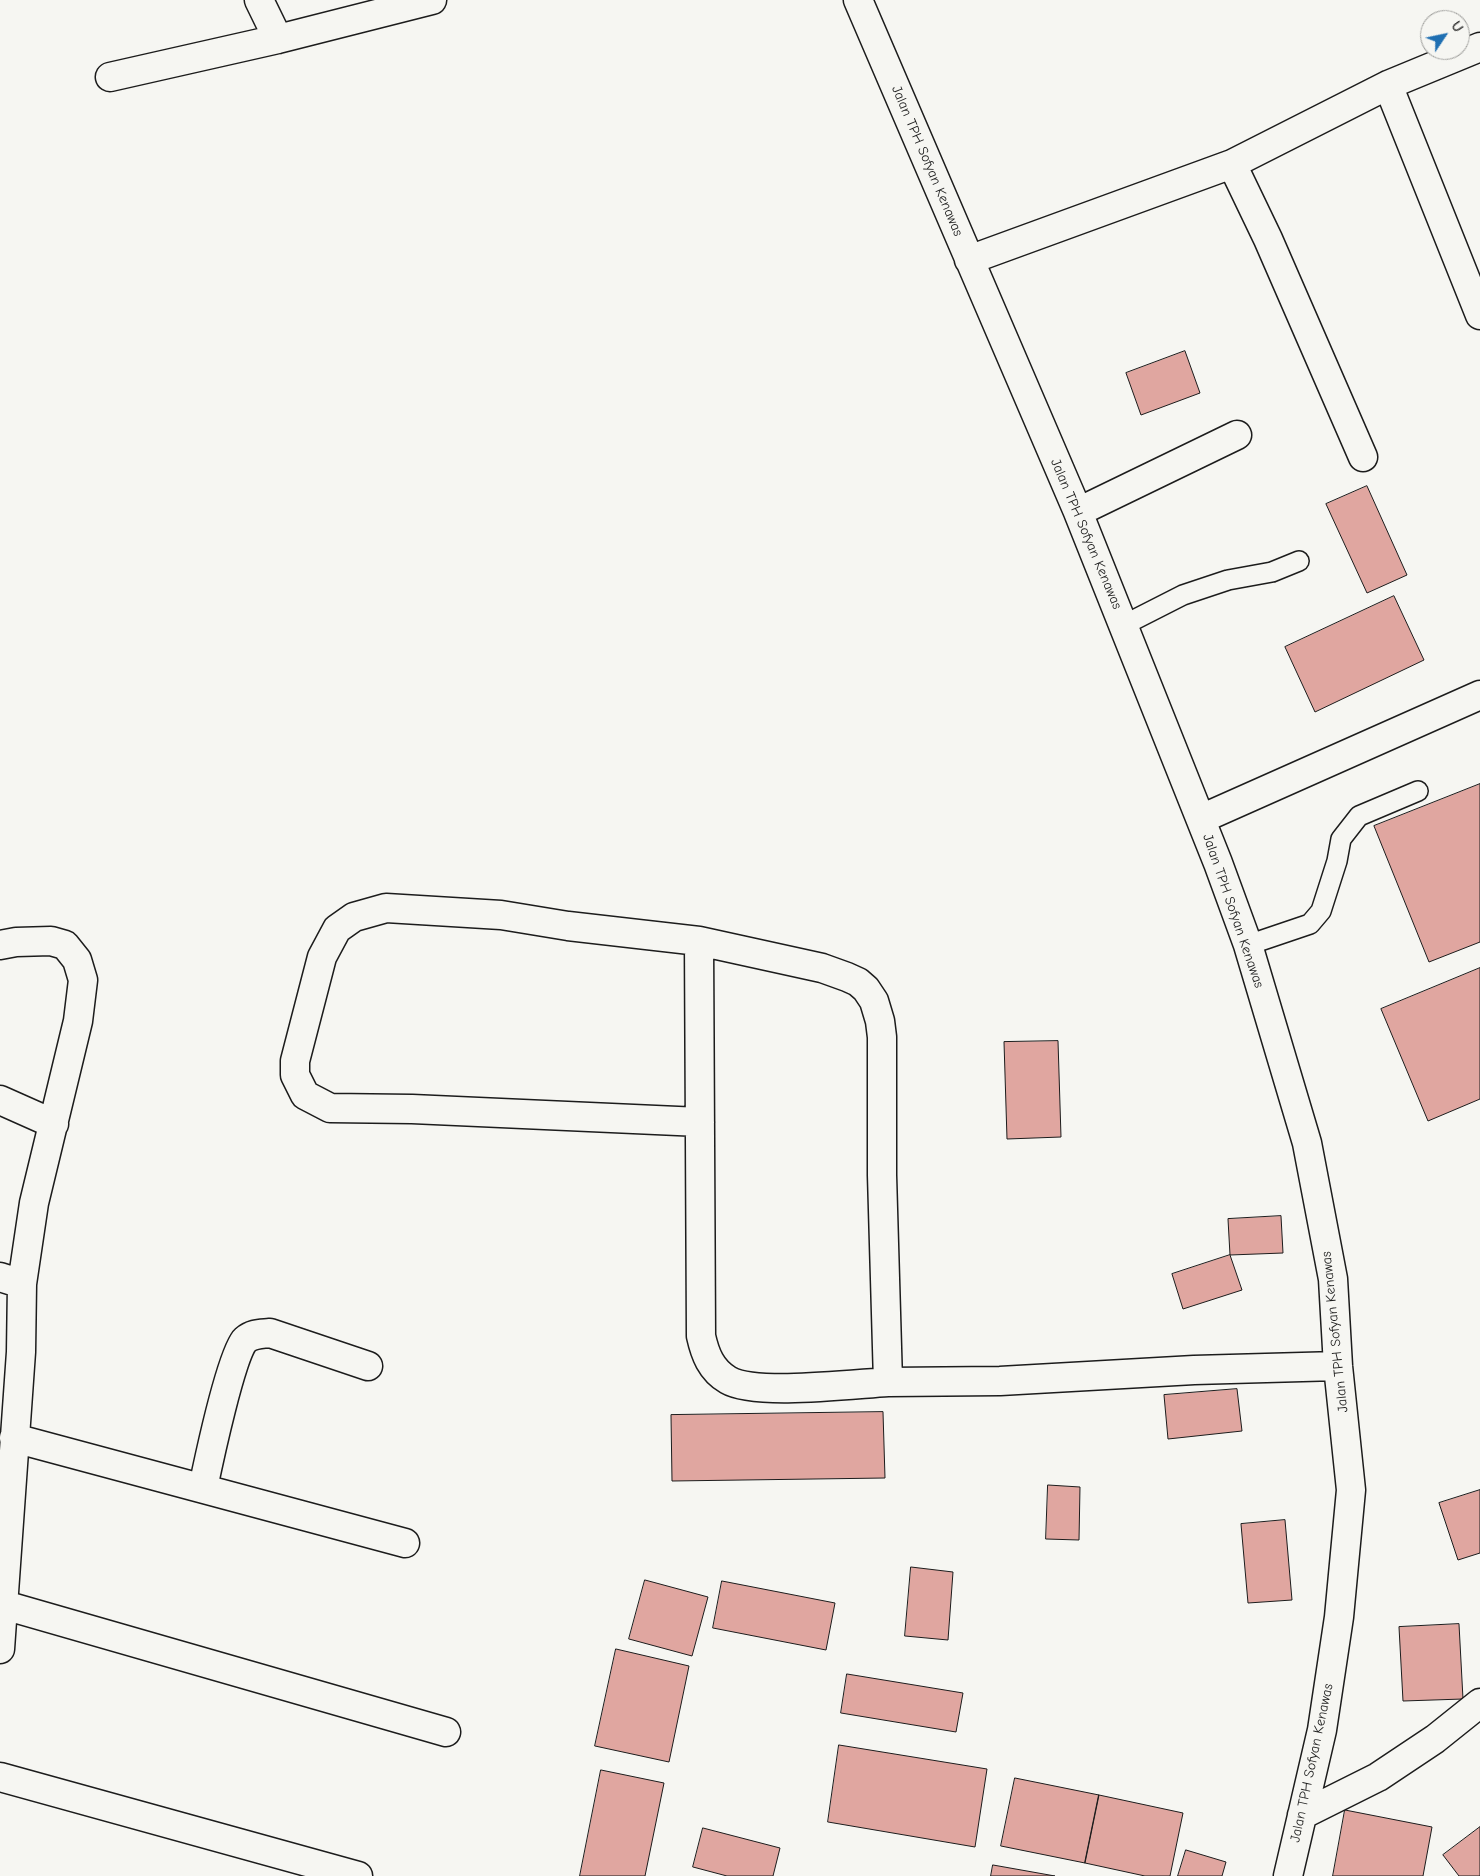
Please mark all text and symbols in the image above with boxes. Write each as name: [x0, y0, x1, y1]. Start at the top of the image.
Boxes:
north arrow: [1420, 10, 1470, 60]
text: U: [1447, 18, 1467, 36]
street label: Jalan TPH Sofyan Kenawas: [888, 83, 966, 239]
street label: Jalan TPH Sofyan Kenawas: [1047, 456, 1125, 612]
street label: Jalan TPH Sofyan Kenawas: [1199, 832, 1267, 990]
street label: Jalan TPH Sofyan Kenawas: [1318, 1251, 1352, 1413]
street label: Jalan TPH Sofyan Kenawas: [1287, 1682, 1337, 1844]

